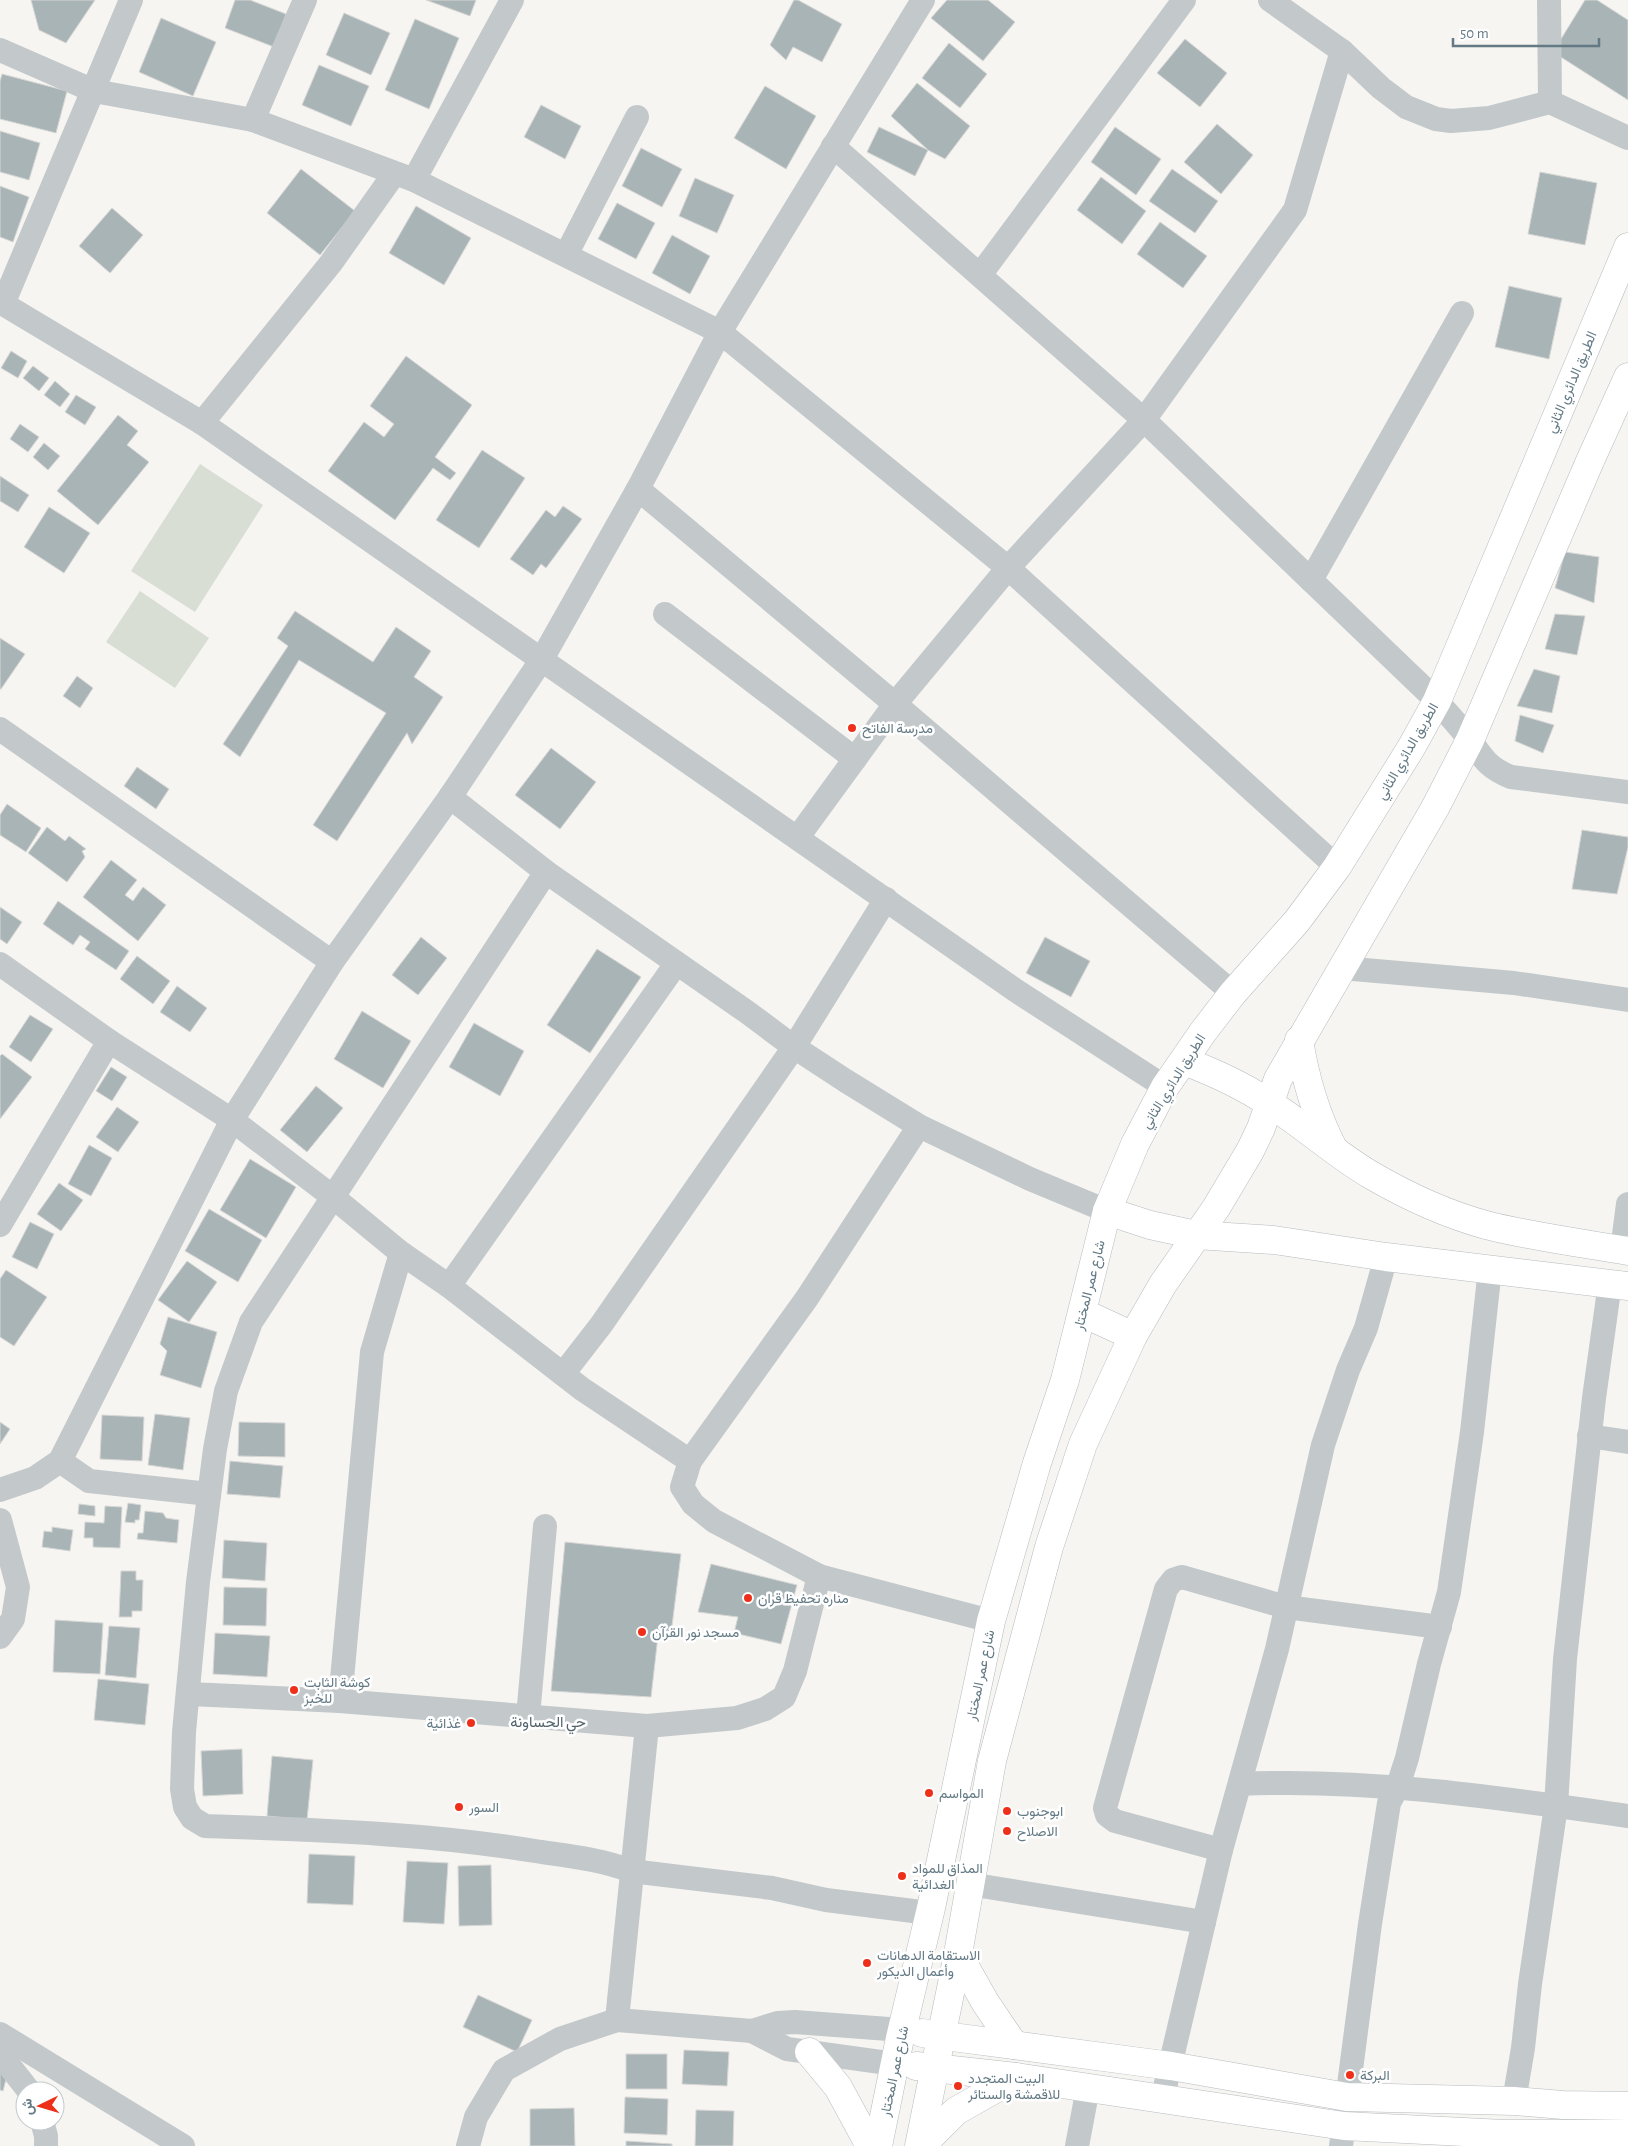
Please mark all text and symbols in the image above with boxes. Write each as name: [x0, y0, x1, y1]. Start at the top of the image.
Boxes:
scale bar: [1453, 15, 1599, 47]
text: 50 m: [1460, 26, 1489, 41]
street label: الطريق الدائري الثاني: [1544, 330, 1603, 437]
street label: الطريق الدائري الثاني: [1375, 701, 1445, 804]
marker: مدرسة الفاتح: [846, 722, 858, 734]
place label: مدرسة الفاتح: [862, 722, 933, 739]
street label: الطريق الدائري الثاني: [1139, 1032, 1212, 1134]
street label: شارع عمر المختار: [1072, 1239, 1111, 1333]
marker: مناره تحفيظ قران: [742, 1592, 754, 1604]
place label: مناره تحفيظ قران: [758, 1592, 849, 1607]
place label: مسجد نور القرآن: [652, 1625, 739, 1641]
marker: مسجد نور القرآن: [636, 1626, 648, 1638]
street label: شارع عمر المختار: [964, 1629, 1000, 1723]
place label: كوشة الثابت للخبز: [303, 1676, 371, 1707]
marker: كوشة الثابت للخبز: [288, 1684, 300, 1696]
district label: حي الحساونة: [510, 1715, 586, 1735]
place label: غذائية: [426, 1717, 461, 1731]
marker: غذائية: [465, 1717, 477, 1729]
marker: المواسم: [923, 1787, 935, 1799]
place label: المواسم: [939, 1787, 984, 1802]
marker: السور: [453, 1801, 465, 1813]
place label: السور: [468, 1801, 499, 1816]
marker: ابوجنوب: [1001, 1805, 1013, 1817]
place label: ابوجنوب: [1017, 1805, 1063, 1820]
marker: الاصلاح: [1001, 1825, 1013, 1837]
place label: الاصلاح: [1017, 1825, 1058, 1842]
place label: المذاق للمواد الغدائية: [912, 1862, 983, 1892]
marker: المذاق للمواد الغدائية: [896, 1870, 908, 1882]
place label: الاستقامة الدهانات وأعمال الديكور: [876, 1949, 980, 1981]
marker: الاستقامة الدهانات وأعمال الديكور: [861, 1957, 873, 1969]
street label: شارع عمر المختار: [878, 2025, 914, 2119]
marker: البركة: [1344, 2069, 1356, 2081]
place label: البركة: [1360, 2069, 1390, 2084]
place label: البيت المتجدد للاقمشة والستائر: [967, 2072, 1060, 2103]
marker: البيت المتجدد للاقمشة والستائر: [952, 2080, 964, 2092]
north arrow: [15, 2081, 65, 2131]
text: ش: [20, 2098, 37, 2116]

